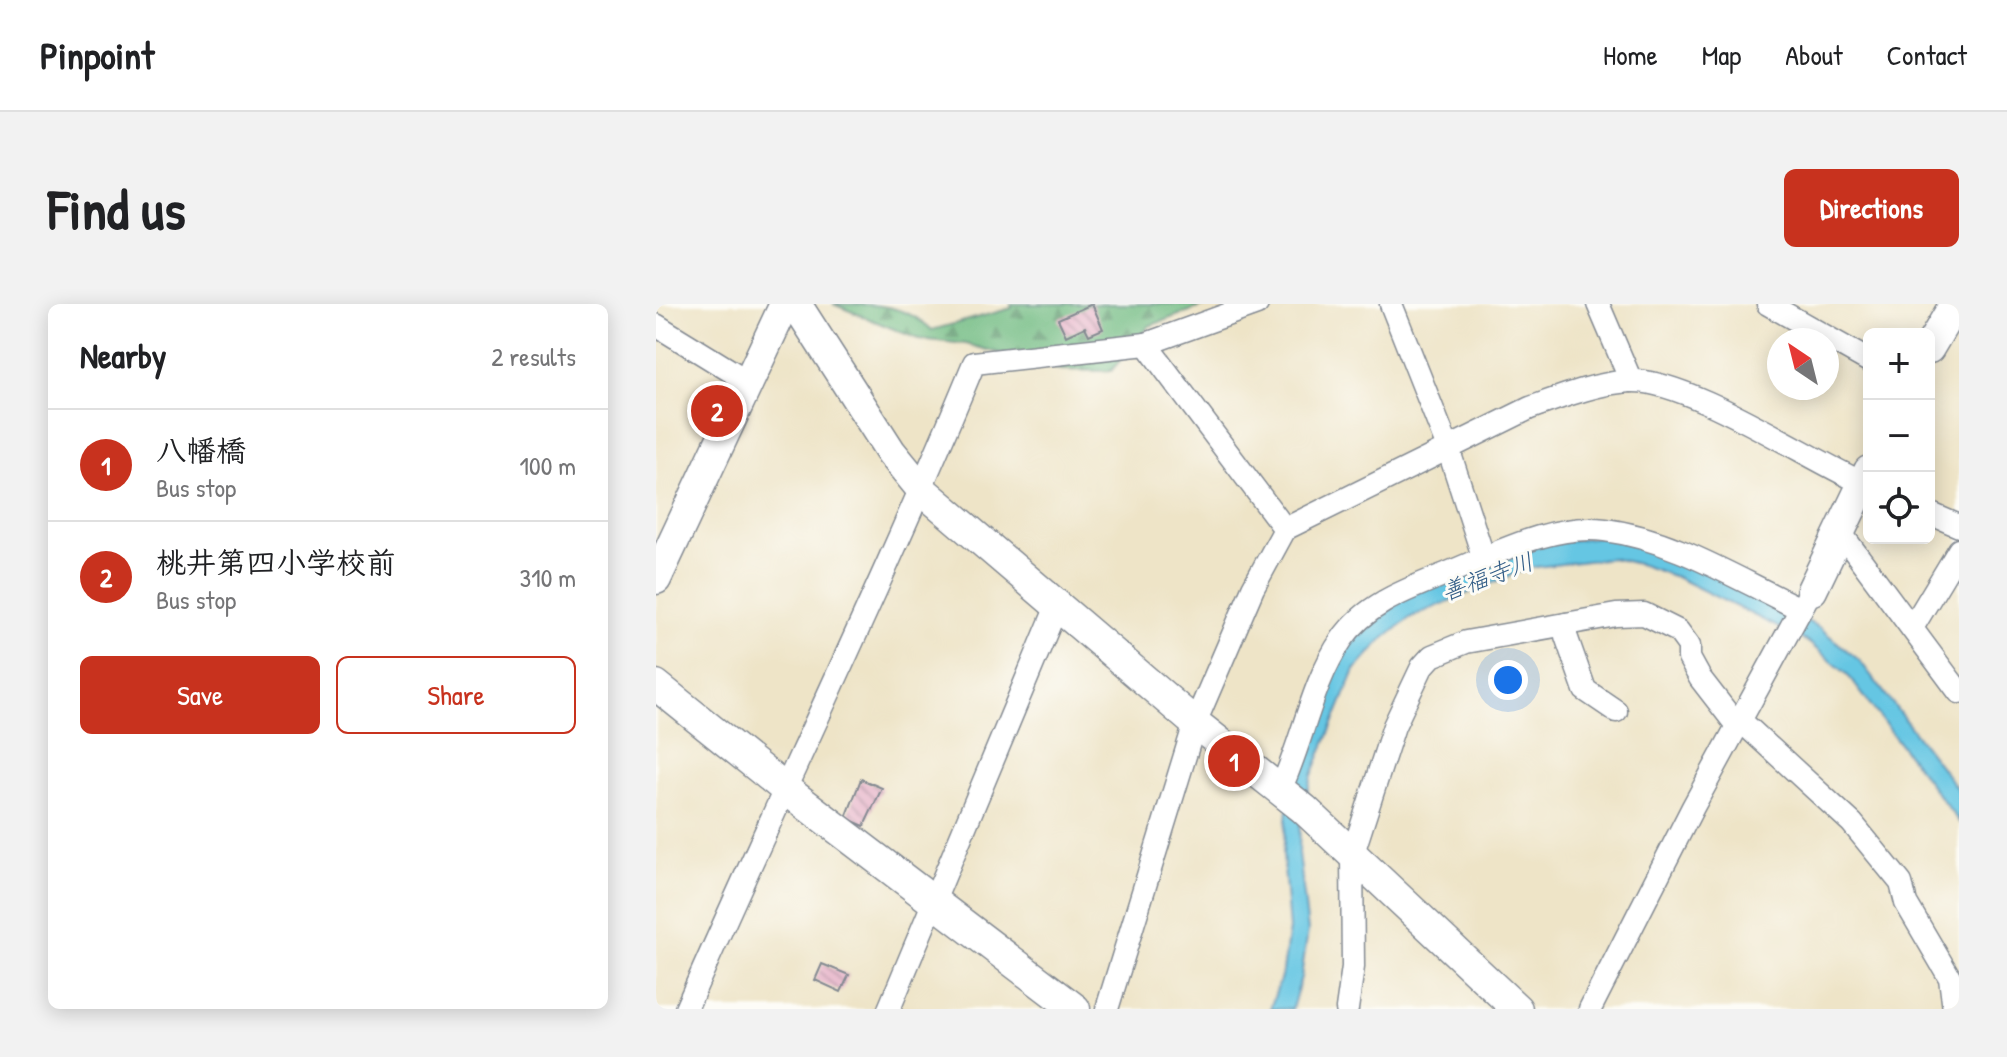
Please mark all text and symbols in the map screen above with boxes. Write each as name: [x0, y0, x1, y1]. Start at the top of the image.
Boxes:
text: Pinpoint: [40, 29, 154, 81]
text: Home: [1603, 36, 1658, 74]
text: Map: [1702, 36, 1741, 74]
text: About: [1785, 36, 1843, 74]
text: Contact: [1887, 36, 1967, 74]
button: Directions: [1784, 169, 1959, 247]
text: Find us: [48, 171, 186, 246]
north arrow: [1767, 328, 1839, 400]
map controls: [1863, 328, 1935, 544]
button: +: [1863, 328, 1935, 400]
text: Nearby: [80, 333, 166, 379]
text: 2 results: [491, 339, 576, 374]
pin: 2: [691, 381, 743, 441]
button: −: [1863, 400, 1935, 472]
text: 八幡橋: [156, 430, 246, 470]
text: 1: [101, 448, 111, 483]
text: 100 m: [520, 448, 576, 483]
text: Bus stop: [156, 470, 236, 505]
button: locate: [1863, 472, 1935, 544]
text: 桃井第四小学校前: [156, 542, 396, 582]
water label: 善福寺川: [1436, 545, 1538, 607]
text: 2: [100, 560, 112, 595]
text: 310 m: [520, 560, 576, 595]
text: Bus stop: [156, 582, 236, 617]
button: Save: [80, 656, 320, 734]
button: Share: [336, 656, 576, 734]
your location: [1488, 660, 1528, 700]
pin: 1: [1208, 731, 1260, 791]

